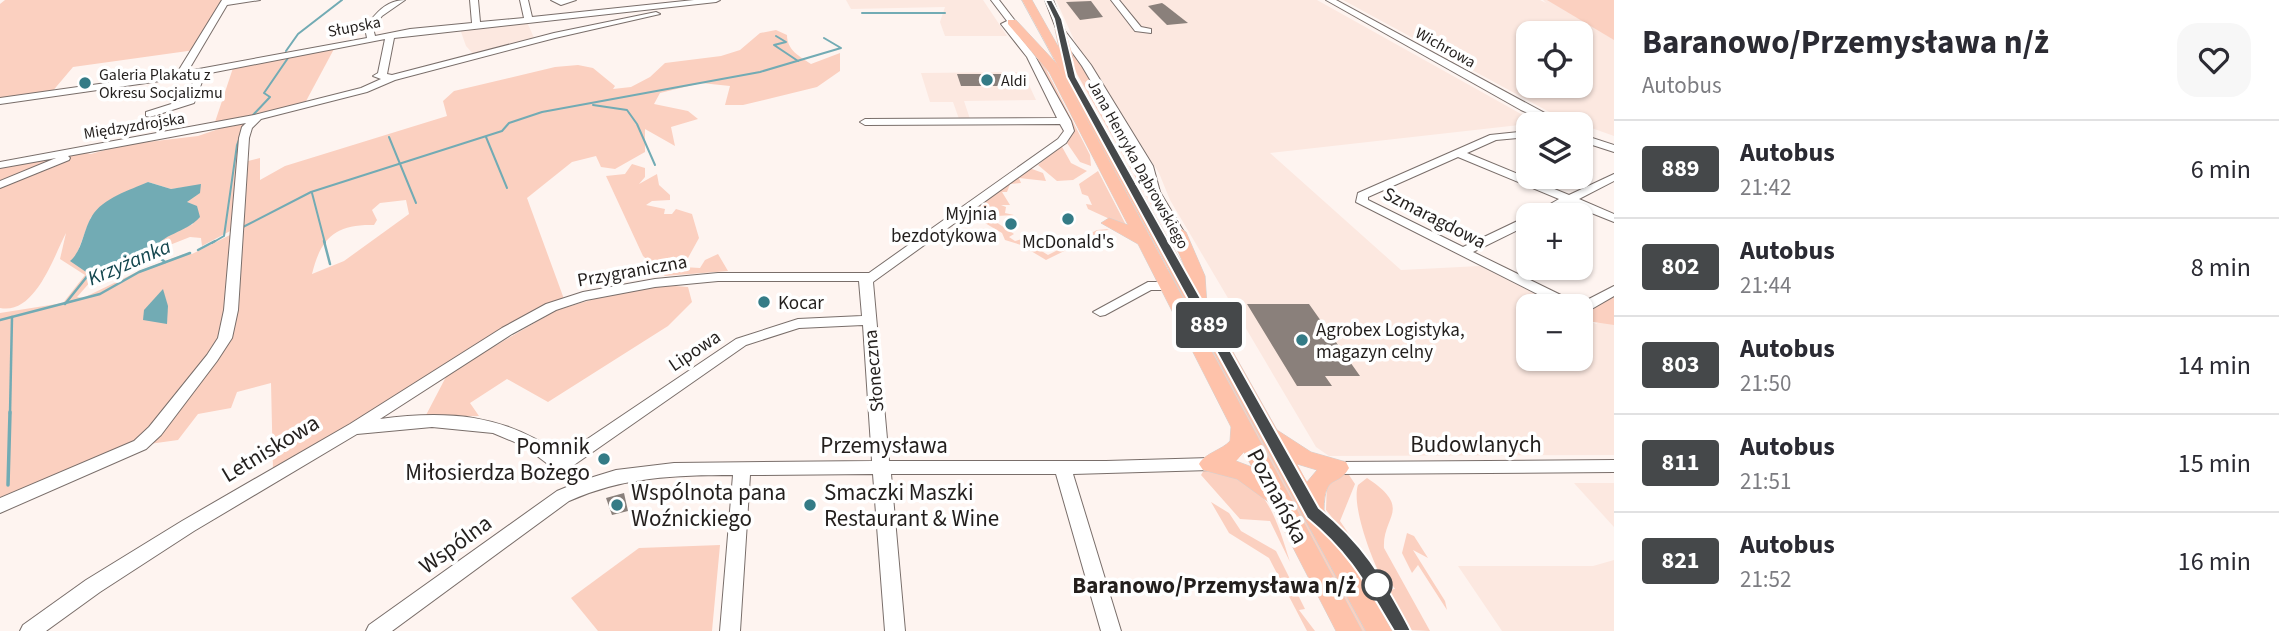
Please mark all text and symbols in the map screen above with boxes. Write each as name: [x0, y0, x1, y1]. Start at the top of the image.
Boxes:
street label: Słupska: [326, 11, 382, 43]
text: Baranowo/Przemysława n/ż: [1642, 19, 2049, 66]
map controls: [1516, 21, 1593, 371]
button: locate: [1516, 21, 1593, 98]
street label: Wichrowa: [1411, 22, 1480, 73]
button: heart: [2177, 23, 2251, 97]
place label: Galeria Plakatu z Okresu Socjalizmu: [99, 64, 223, 104]
text: Autobus: [1642, 69, 1722, 102]
place label: Aldi: [1001, 70, 1027, 92]
marker: Aldi: [979, 72, 995, 88]
marker: Galeria Plakatu z Okresu Socjalizmu: [77, 75, 93, 91]
street label: Jana Henryka Dąbrowskiego: [1082, 76, 1194, 253]
street label: Międzyzdrojska: [82, 107, 186, 145]
button: layers: [1516, 112, 1593, 189]
text: Autobus: [1740, 134, 1835, 171]
text: 889: [1661, 151, 1700, 186]
text: 6 min: [2191, 151, 2251, 188]
text: 21:42: [1740, 171, 1791, 204]
street label: Szmaragdowa: [1378, 181, 1491, 256]
place label: Myjnia bezdotykowa: [891, 201, 997, 250]
button: +: [1516, 203, 1593, 280]
marker: McDonald's: [1060, 211, 1076, 227]
marker: Myjnia bezdotykowa: [1003, 216, 1019, 232]
place label: McDonald's: [1022, 229, 1114, 256]
water label: Krzyżanka: [83, 231, 175, 293]
text: Autobus: [1740, 232, 1835, 269]
street label: Przygraniczna: [575, 249, 689, 294]
text: 802: [1661, 249, 1700, 284]
text: 8 min: [2191, 249, 2251, 286]
text: 21:44: [1740, 269, 1791, 302]
place label: Kocar: [778, 290, 824, 317]
marker: Kocar: [756, 294, 772, 310]
button: −: [1516, 294, 1593, 371]
line badge: 889: [1169, 302, 1249, 348]
text: 889: [1190, 307, 1228, 342]
place label: Agrobex Logistyka, magazyn celny: [1316, 317, 1465, 366]
street label: Lipowa: [663, 324, 726, 379]
street label: Słoneczna: [857, 329, 892, 413]
text: Autobus: [1740, 330, 1835, 367]
marker: Agrobex Logistyka, magazyn celny: [1294, 332, 1310, 348]
text: 803: [1661, 347, 1700, 382]
text: 14 min: [2178, 347, 2251, 384]
text: 21:50: [1740, 367, 1791, 400]
street label: Letniskowa: [215, 406, 325, 491]
street label: Budowlanych: [1410, 428, 1542, 461]
text: Autobus: [1740, 428, 1835, 465]
street label: Przemysława: [820, 429, 948, 462]
place label: Pomnik Miłosierdza Bożego: [405, 430, 591, 489]
street label: Poznańska: [1239, 443, 1316, 550]
text: 811: [1661, 445, 1700, 480]
text: 15 min: [2178, 445, 2251, 482]
marker: Pomnik Miłosierdza Bożego: [596, 451, 612, 467]
text: 21:51: [1740, 465, 1791, 498]
place label: Wspólnota pana Woźnickiego: [631, 476, 786, 535]
place label: Smaczki Maszki Restaurant & Wine: [824, 476, 999, 535]
marker: Wspólnota pana Woźnickiego: [609, 497, 625, 513]
marker: Smaczki Maszki Restaurant & Wine: [802, 497, 818, 513]
street label: Wspólna: [412, 507, 499, 582]
text: Autobus: [1740, 526, 1835, 563]
text: 821: [1661, 543, 1700, 578]
text: 16 min: [2178, 543, 2251, 580]
text: 21:52: [1740, 563, 1791, 596]
place label: Baranowo/Przemysława n/ż: [1072, 569, 1356, 602]
marker: Baranowo/Przemysława n/ż: [1362, 570, 1392, 600]

